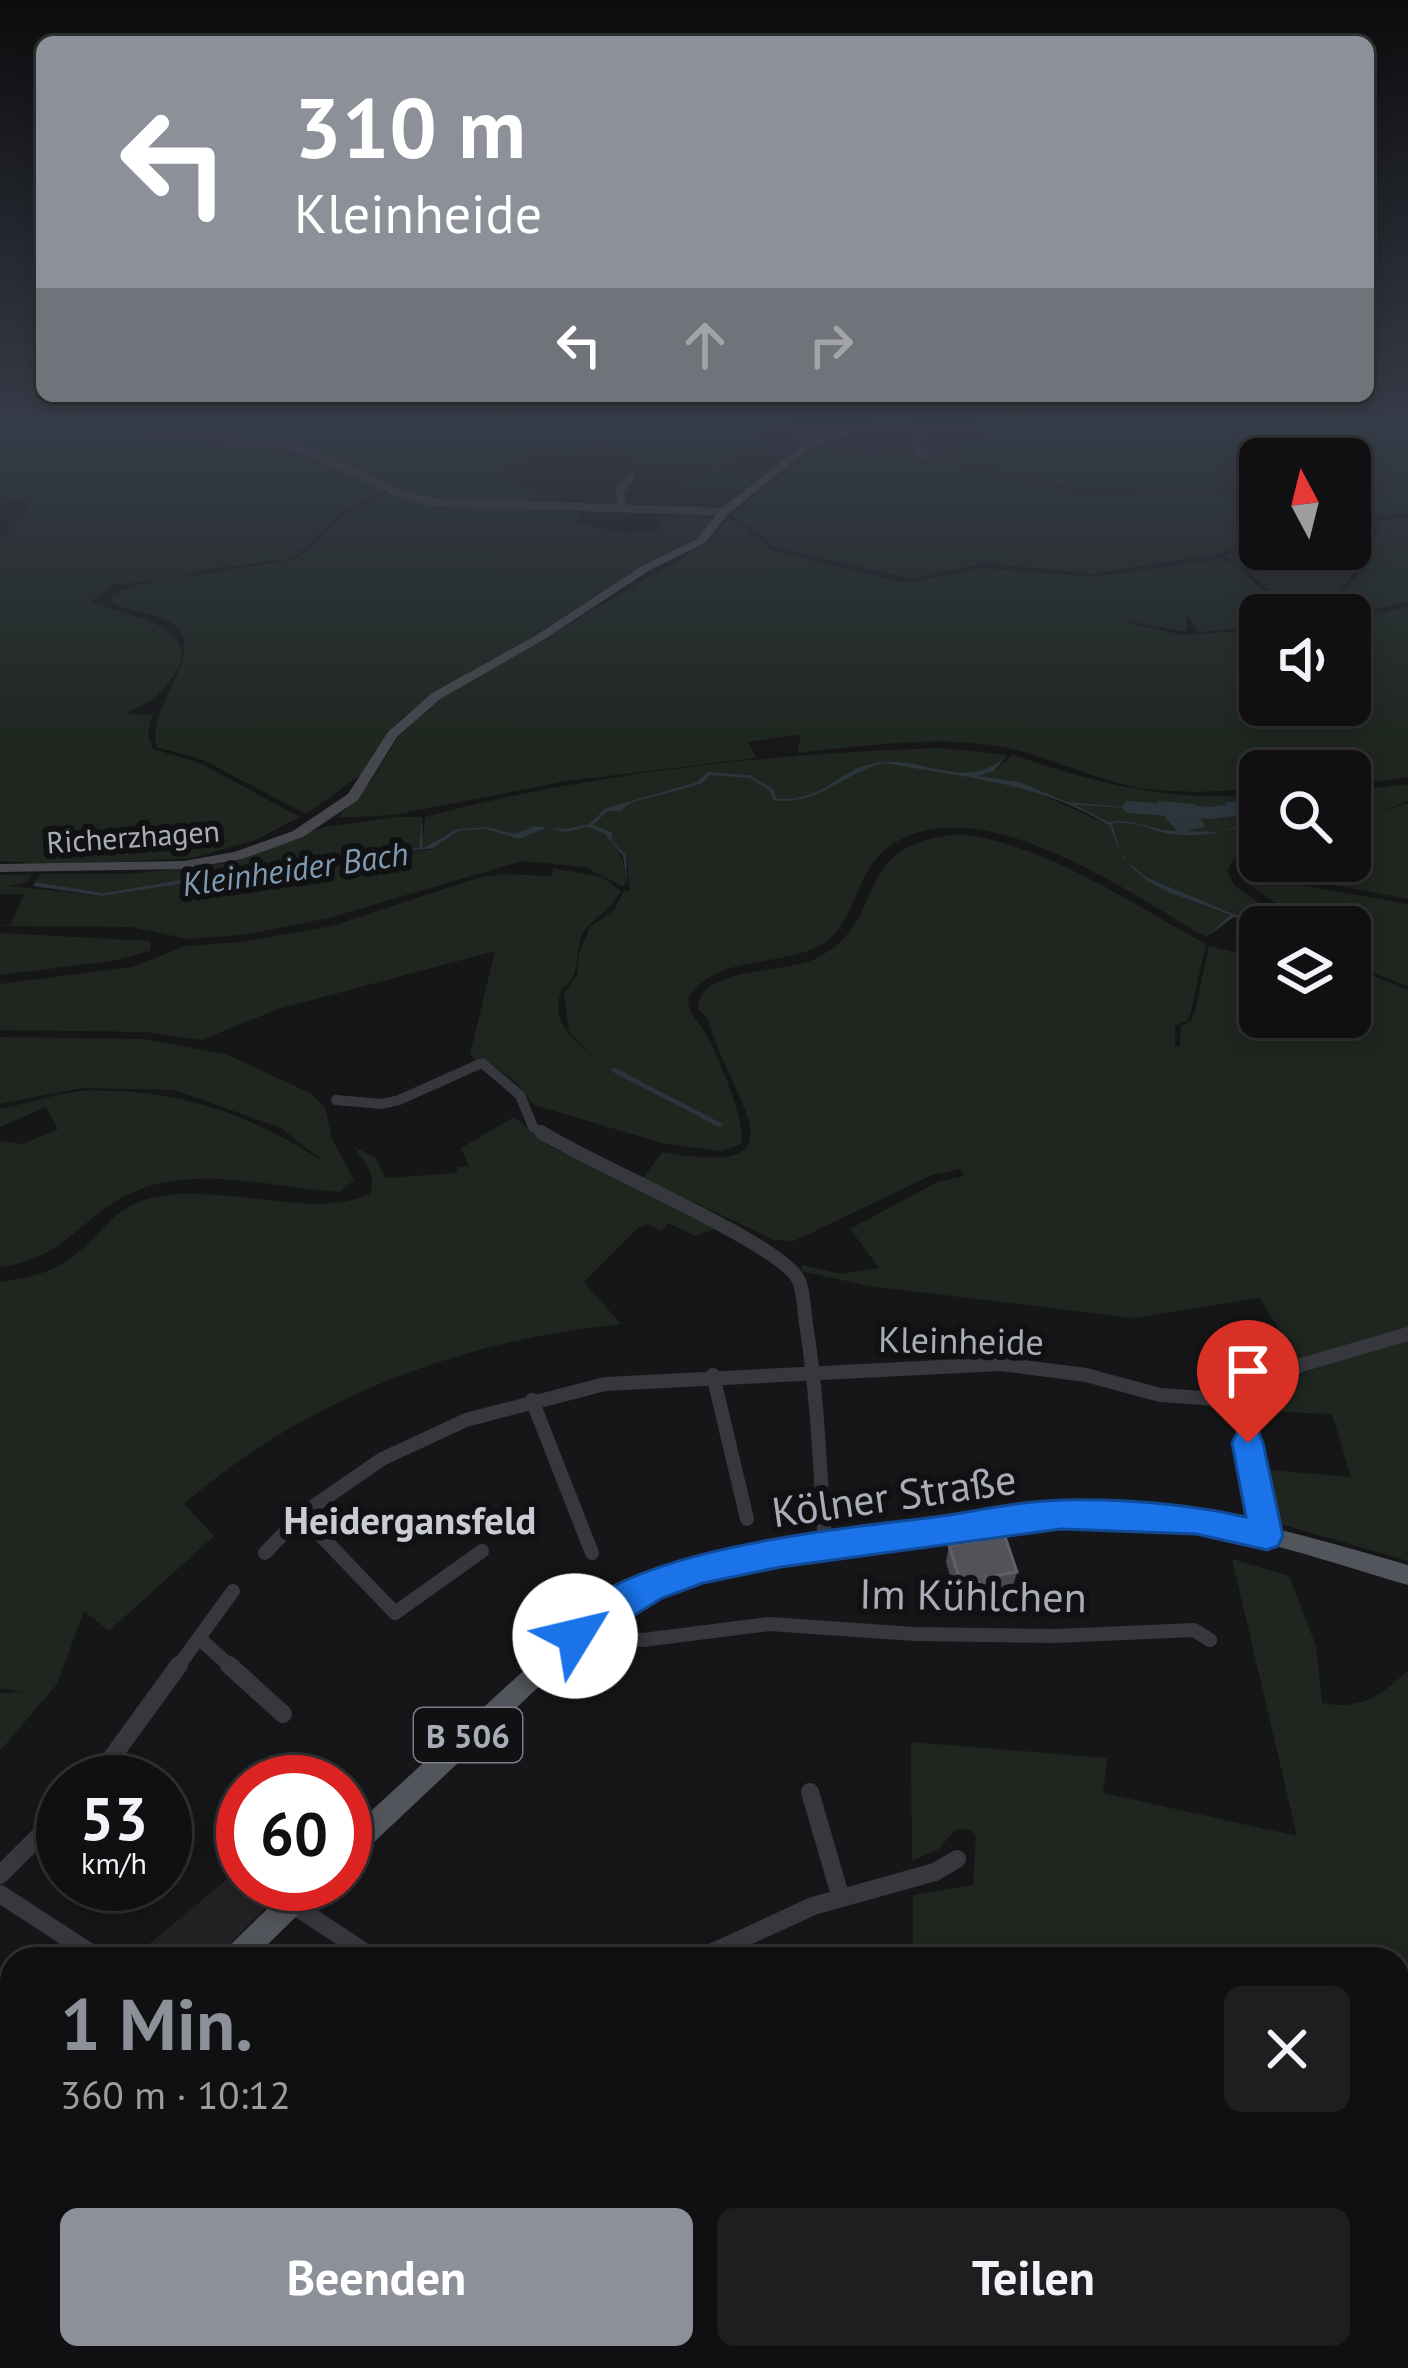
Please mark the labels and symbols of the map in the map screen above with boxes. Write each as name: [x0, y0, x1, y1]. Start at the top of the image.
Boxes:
north arrow: [1239, 438, 1371, 570]
street label: Richerzhagen: [45, 810, 221, 862]
water label: Kleinheider Bach: [179, 831, 411, 905]
street label: Kleinheide: [878, 1315, 1044, 1365]
pin: [1197, 1320, 1299, 1443]
street label: Kölner Straße: [768, 1451, 1020, 1539]
district label: Heidergansfeld: [284, 1494, 536, 1545]
street label: Im Kühlchen: [859, 1566, 1087, 1624]
position arrow: [512, 1573, 638, 1699]
road number: B 506: [414, 1708, 522, 1762]
speed limit sign: 60: [216, 1755, 372, 1911]

